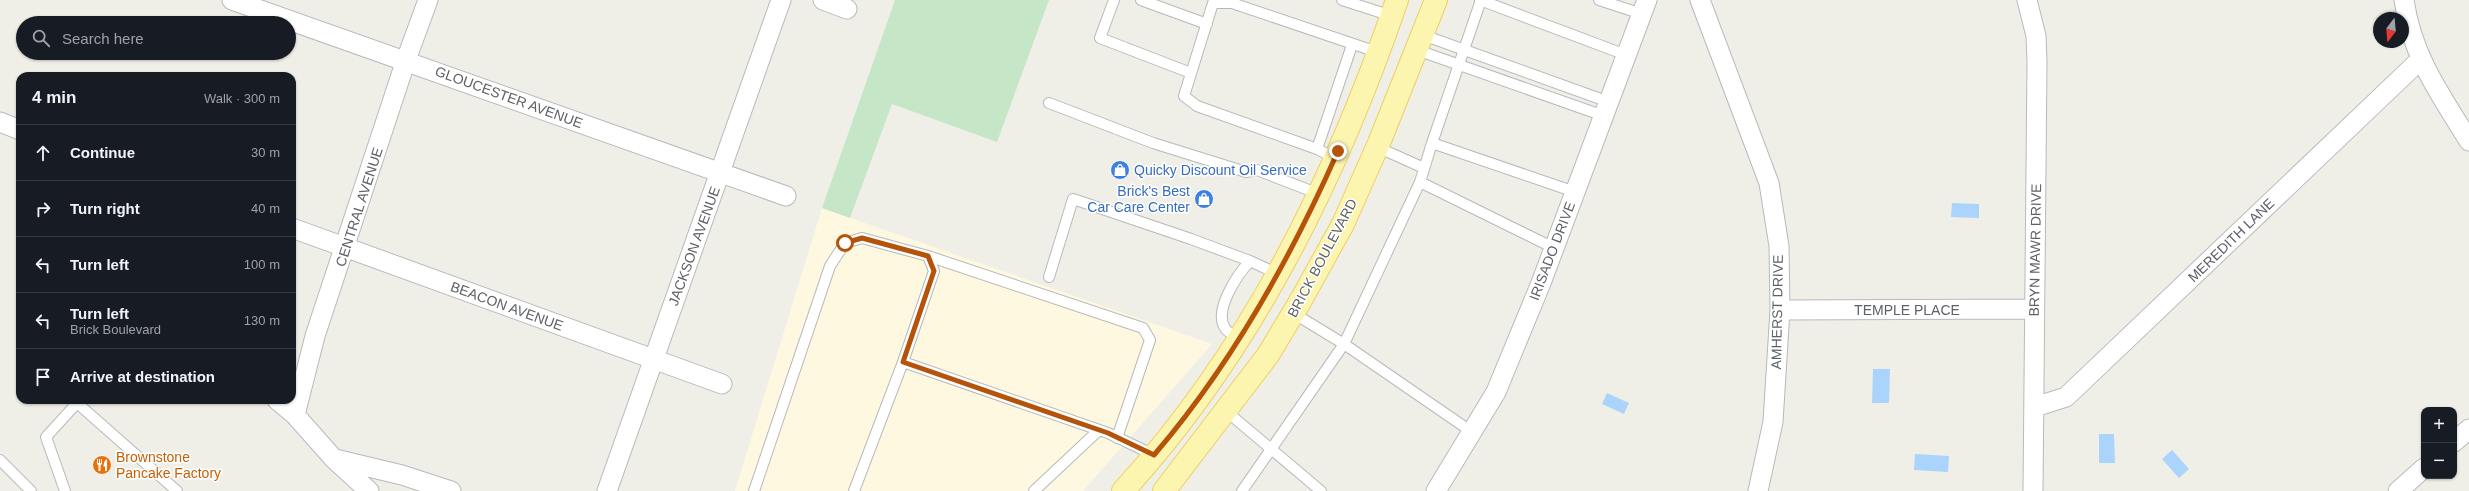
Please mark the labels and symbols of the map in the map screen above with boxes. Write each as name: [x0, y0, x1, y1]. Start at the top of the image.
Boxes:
north arrow: [2373, 12, 2409, 48]
street label: GLOUCESTER AVENUE: [433, 63, 585, 131]
route end: [1329, 142, 1347, 160]
street label: CENTRAL AVENUE: [332, 145, 386, 269]
shop icon: Quicky Discount Oil Service: [1109, 159, 1131, 181]
place label: Quicky Discount Oil Service: [1134, 162, 1307, 178]
place label: Brick's Best Car Care Center: [1087, 183, 1190, 215]
street label: BRYN MAWR DRIVE: [2026, 183, 2044, 317]
street label: JACKSON AVENUE: [665, 184, 723, 308]
shop icon: Brick's Best Car Care Center: [1193, 188, 1215, 210]
street label: MEREDITH LANE: [2185, 195, 2277, 285]
street label: BRICK BOULEVARD: [1284, 196, 1360, 320]
street label: IRISADO DRIVE: [1526, 199, 1578, 303]
route start: [836, 234, 854, 252]
street label: AMHERST DRIVE: [1768, 254, 1786, 370]
street label: BEACON AVENUE: [448, 278, 566, 334]
street label: TEMPLE PLACE: [1854, 302, 1960, 318]
place label: Brownstone Pancake Factory: [116, 449, 221, 481]
restaurant icon: Brownstone Pancake Factory: [91, 454, 113, 476]

